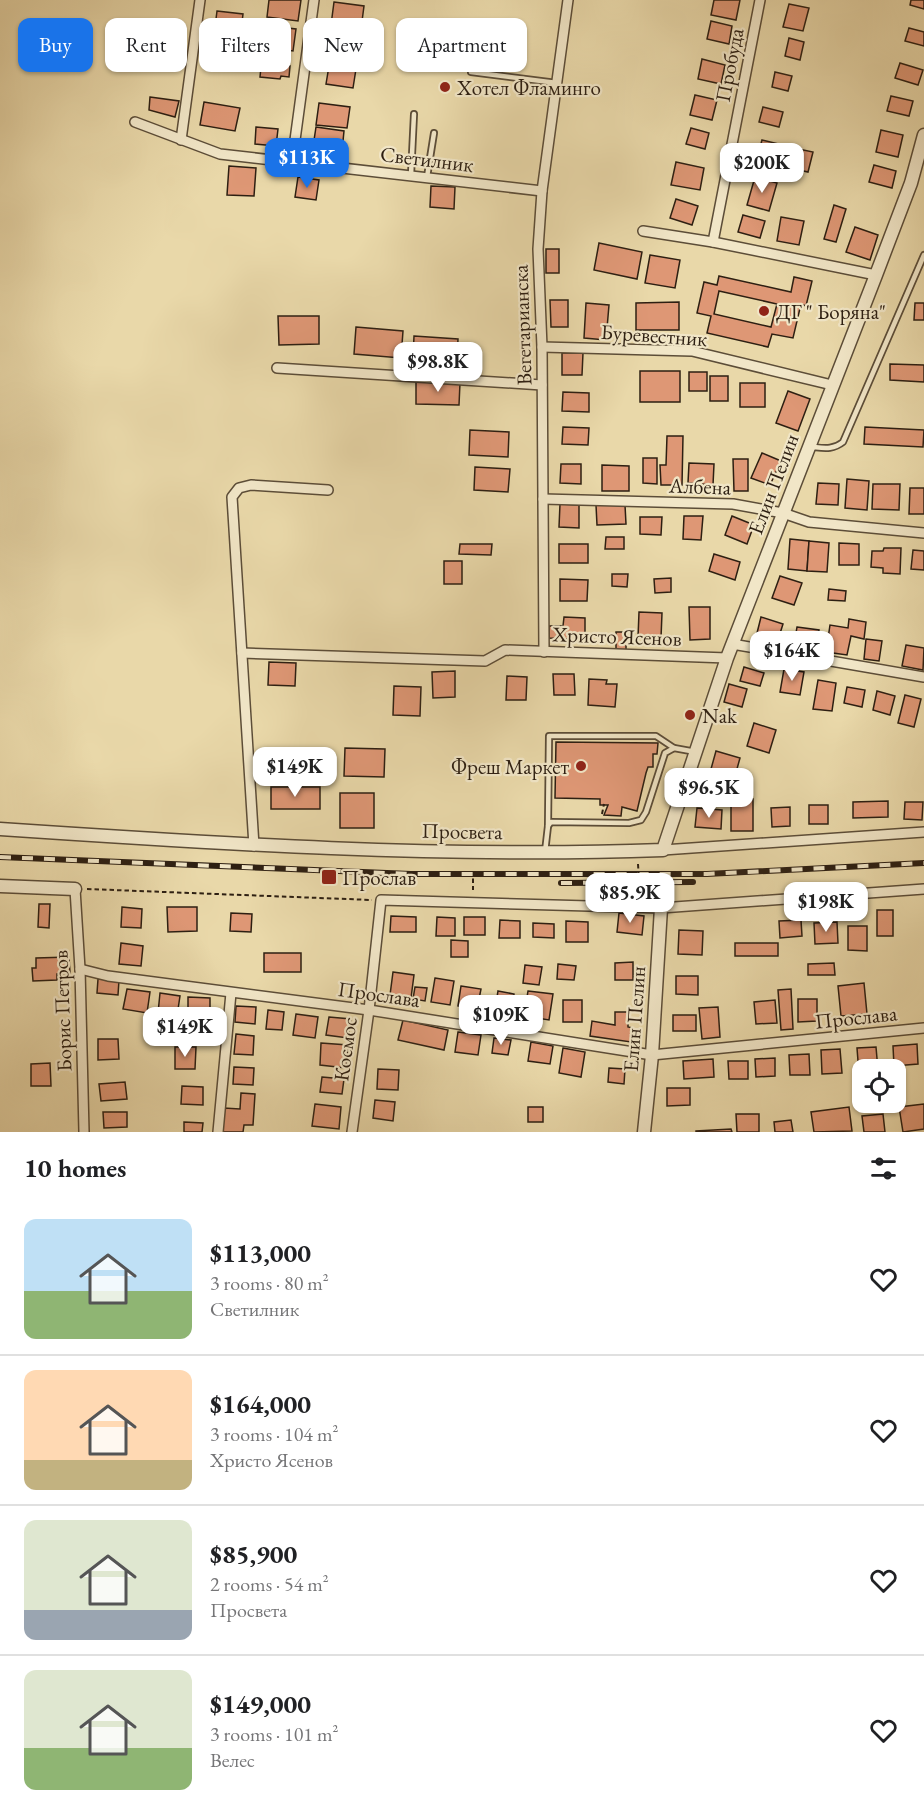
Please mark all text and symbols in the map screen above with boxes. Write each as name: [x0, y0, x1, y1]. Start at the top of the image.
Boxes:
chip: Buy: [18, 18, 93, 72]
chip: Rent: [105, 18, 187, 72]
chip: Filters: [199, 18, 291, 72]
chip: New: [303, 18, 384, 72]
chip: Apartment: [396, 18, 527, 72]
street label: Пробуда: [709, 25, 749, 104]
place label: Хотел Фламинго: [456, 74, 601, 101]
marker: Хотел Фламинго: [438, 80, 452, 94]
pin: $113K: [265, 138, 349, 189]
street label: Светилник: [379, 140, 475, 178]
pin: $200K: [720, 143, 804, 194]
text: $113K: [279, 144, 335, 170]
text: $200K: [734, 149, 790, 175]
street label: Вегетарианска: [506, 264, 538, 386]
place label: ДГ " Боряна": [776, 298, 886, 325]
marker: ДГ " Боряна": [757, 304, 771, 318]
street label: Буревестник: [600, 318, 708, 352]
pin: $98.8K: [389, 342, 487, 393]
text: $98.8K: [407, 348, 469, 374]
street label: Елин Пелин: [741, 430, 805, 538]
street label: Албена: [668, 471, 732, 501]
street label: Христо Ясенов: [551, 620, 682, 652]
pin: $164K: [750, 631, 834, 682]
text: $164K: [764, 637, 820, 663]
place label: Nak: [702, 702, 738, 729]
marker: Nak: [683, 708, 697, 722]
pin: $149K: [253, 747, 337, 798]
text: $149K: [267, 753, 323, 779]
place label: Фреш Маркет: [451, 753, 569, 780]
marker: Фреш Маркет: [574, 759, 588, 773]
pin: $96.5K: [660, 768, 758, 819]
text: $96.5K: [678, 774, 740, 800]
street label: Просвета: [421, 817, 503, 845]
place label: Прослав: [342, 864, 416, 891]
marker: Прослав: [320, 868, 338, 886]
pin: $85.9K: [581, 873, 679, 924]
text: $85.9K: [599, 879, 661, 905]
pin: $198K: [784, 882, 868, 933]
text: $198K: [798, 888, 854, 914]
street label: Борис Петров: [46, 950, 78, 1072]
street label: Елин Пелин: [617, 965, 651, 1073]
street label: Прослава: [336, 975, 422, 1013]
pin: $109K: [459, 995, 543, 1046]
street label: Прослава: [814, 999, 899, 1035]
text: $109K: [473, 1001, 529, 1027]
pin: $149K: [143, 1007, 227, 1058]
text: $149K: [157, 1013, 213, 1039]
street label: Космос: [327, 1015, 363, 1083]
map controls: [852, 1059, 906, 1113]
button: locate: [852, 1059, 906, 1113]
text: 10 homes: [24, 1151, 126, 1185]
icon: filters: [867, 1152, 900, 1185]
text: $113,000: [210, 1236, 311, 1270]
icon: home: [72, 1243, 144, 1315]
icon: heart: [867, 1263, 900, 1296]
text: 3 rooms · 80 m²: [210, 1270, 329, 1296]
text: Светилник: [210, 1296, 299, 1322]
text: $164,000: [210, 1387, 311, 1421]
icon: home: [72, 1394, 144, 1466]
icon: heart: [867, 1414, 900, 1447]
text: 3 rooms · 104 m²: [210, 1421, 338, 1447]
text: Христо Ясенов: [210, 1447, 333, 1473]
text: $85,900: [210, 1537, 297, 1571]
icon: home: [72, 1544, 144, 1616]
icon: heart: [867, 1564, 900, 1597]
text: 2 rooms · 54 m²: [210, 1571, 329, 1597]
text: Просвета: [210, 1597, 287, 1623]
text: $149,000: [210, 1687, 311, 1721]
icon: home: [72, 1694, 144, 1766]
icon: heart: [867, 1714, 900, 1747]
text: 3 rooms · 101 m²: [210, 1721, 338, 1747]
text: Велес: [210, 1747, 255, 1773]

